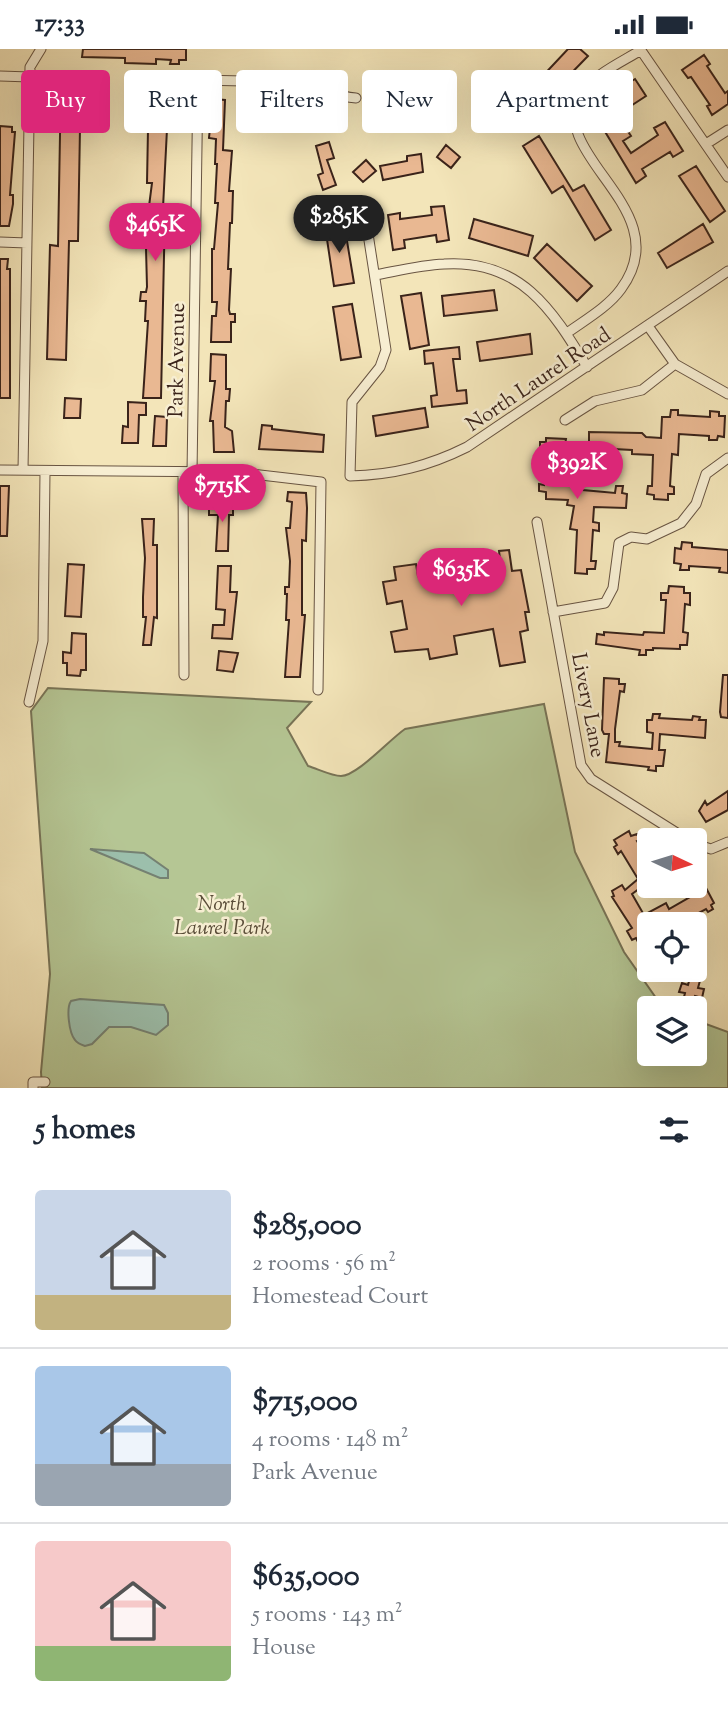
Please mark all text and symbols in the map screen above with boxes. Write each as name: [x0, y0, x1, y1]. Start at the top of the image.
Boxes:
text: 17:33: [35, 6, 85, 43]
chip: Buy: [21, 70, 110, 133]
chip: Rent: [124, 70, 222, 133]
chip: Filters: [236, 70, 348, 133]
chip: New: [362, 70, 457, 133]
chip: Apartment: [471, 70, 633, 133]
pin: $285K: [290, 195, 388, 255]
text: $285K: [309, 201, 369, 234]
pin: $465K: [106, 203, 204, 263]
text: $465K: [125, 209, 185, 242]
street label: Park Avenue: [162, 302, 194, 418]
street label: North Laurel Road: [461, 321, 618, 440]
pin: $392K: [528, 441, 626, 501]
text: $392K: [547, 447, 607, 480]
pin: $715K: [173, 465, 271, 524]
text: $715K: [194, 470, 250, 503]
pin: $635K: [412, 549, 510, 608]
text: $635K: [432, 554, 490, 587]
street label: Livery Lane: [562, 651, 612, 760]
north arrow: [637, 828, 707, 898]
map controls: [637, 828, 707, 1066]
park label: North Laurel Park: [174, 890, 270, 944]
button: locate: [637, 912, 707, 982]
button: layers: [637, 996, 707, 1066]
text: 5 homes: [35, 1109, 136, 1152]
icon: filters: [655, 1111, 693, 1149]
text: $285,000: [252, 1205, 362, 1248]
icon: home: [91, 1218, 175, 1302]
text: 2 rooms · 56 m²: [252, 1248, 396, 1281]
text: Homestead Court: [252, 1281, 428, 1314]
text: $715,000: [252, 1381, 358, 1424]
icon: home: [91, 1394, 175, 1478]
text: 4 rooms · 148 m²: [252, 1424, 409, 1457]
text: Park Avenue: [252, 1457, 378, 1490]
text: $635,000: [252, 1556, 360, 1599]
icon: home: [91, 1569, 175, 1653]
text: 5 rooms · 143 m²: [252, 1599, 403, 1632]
text: House: [252, 1632, 316, 1665]

